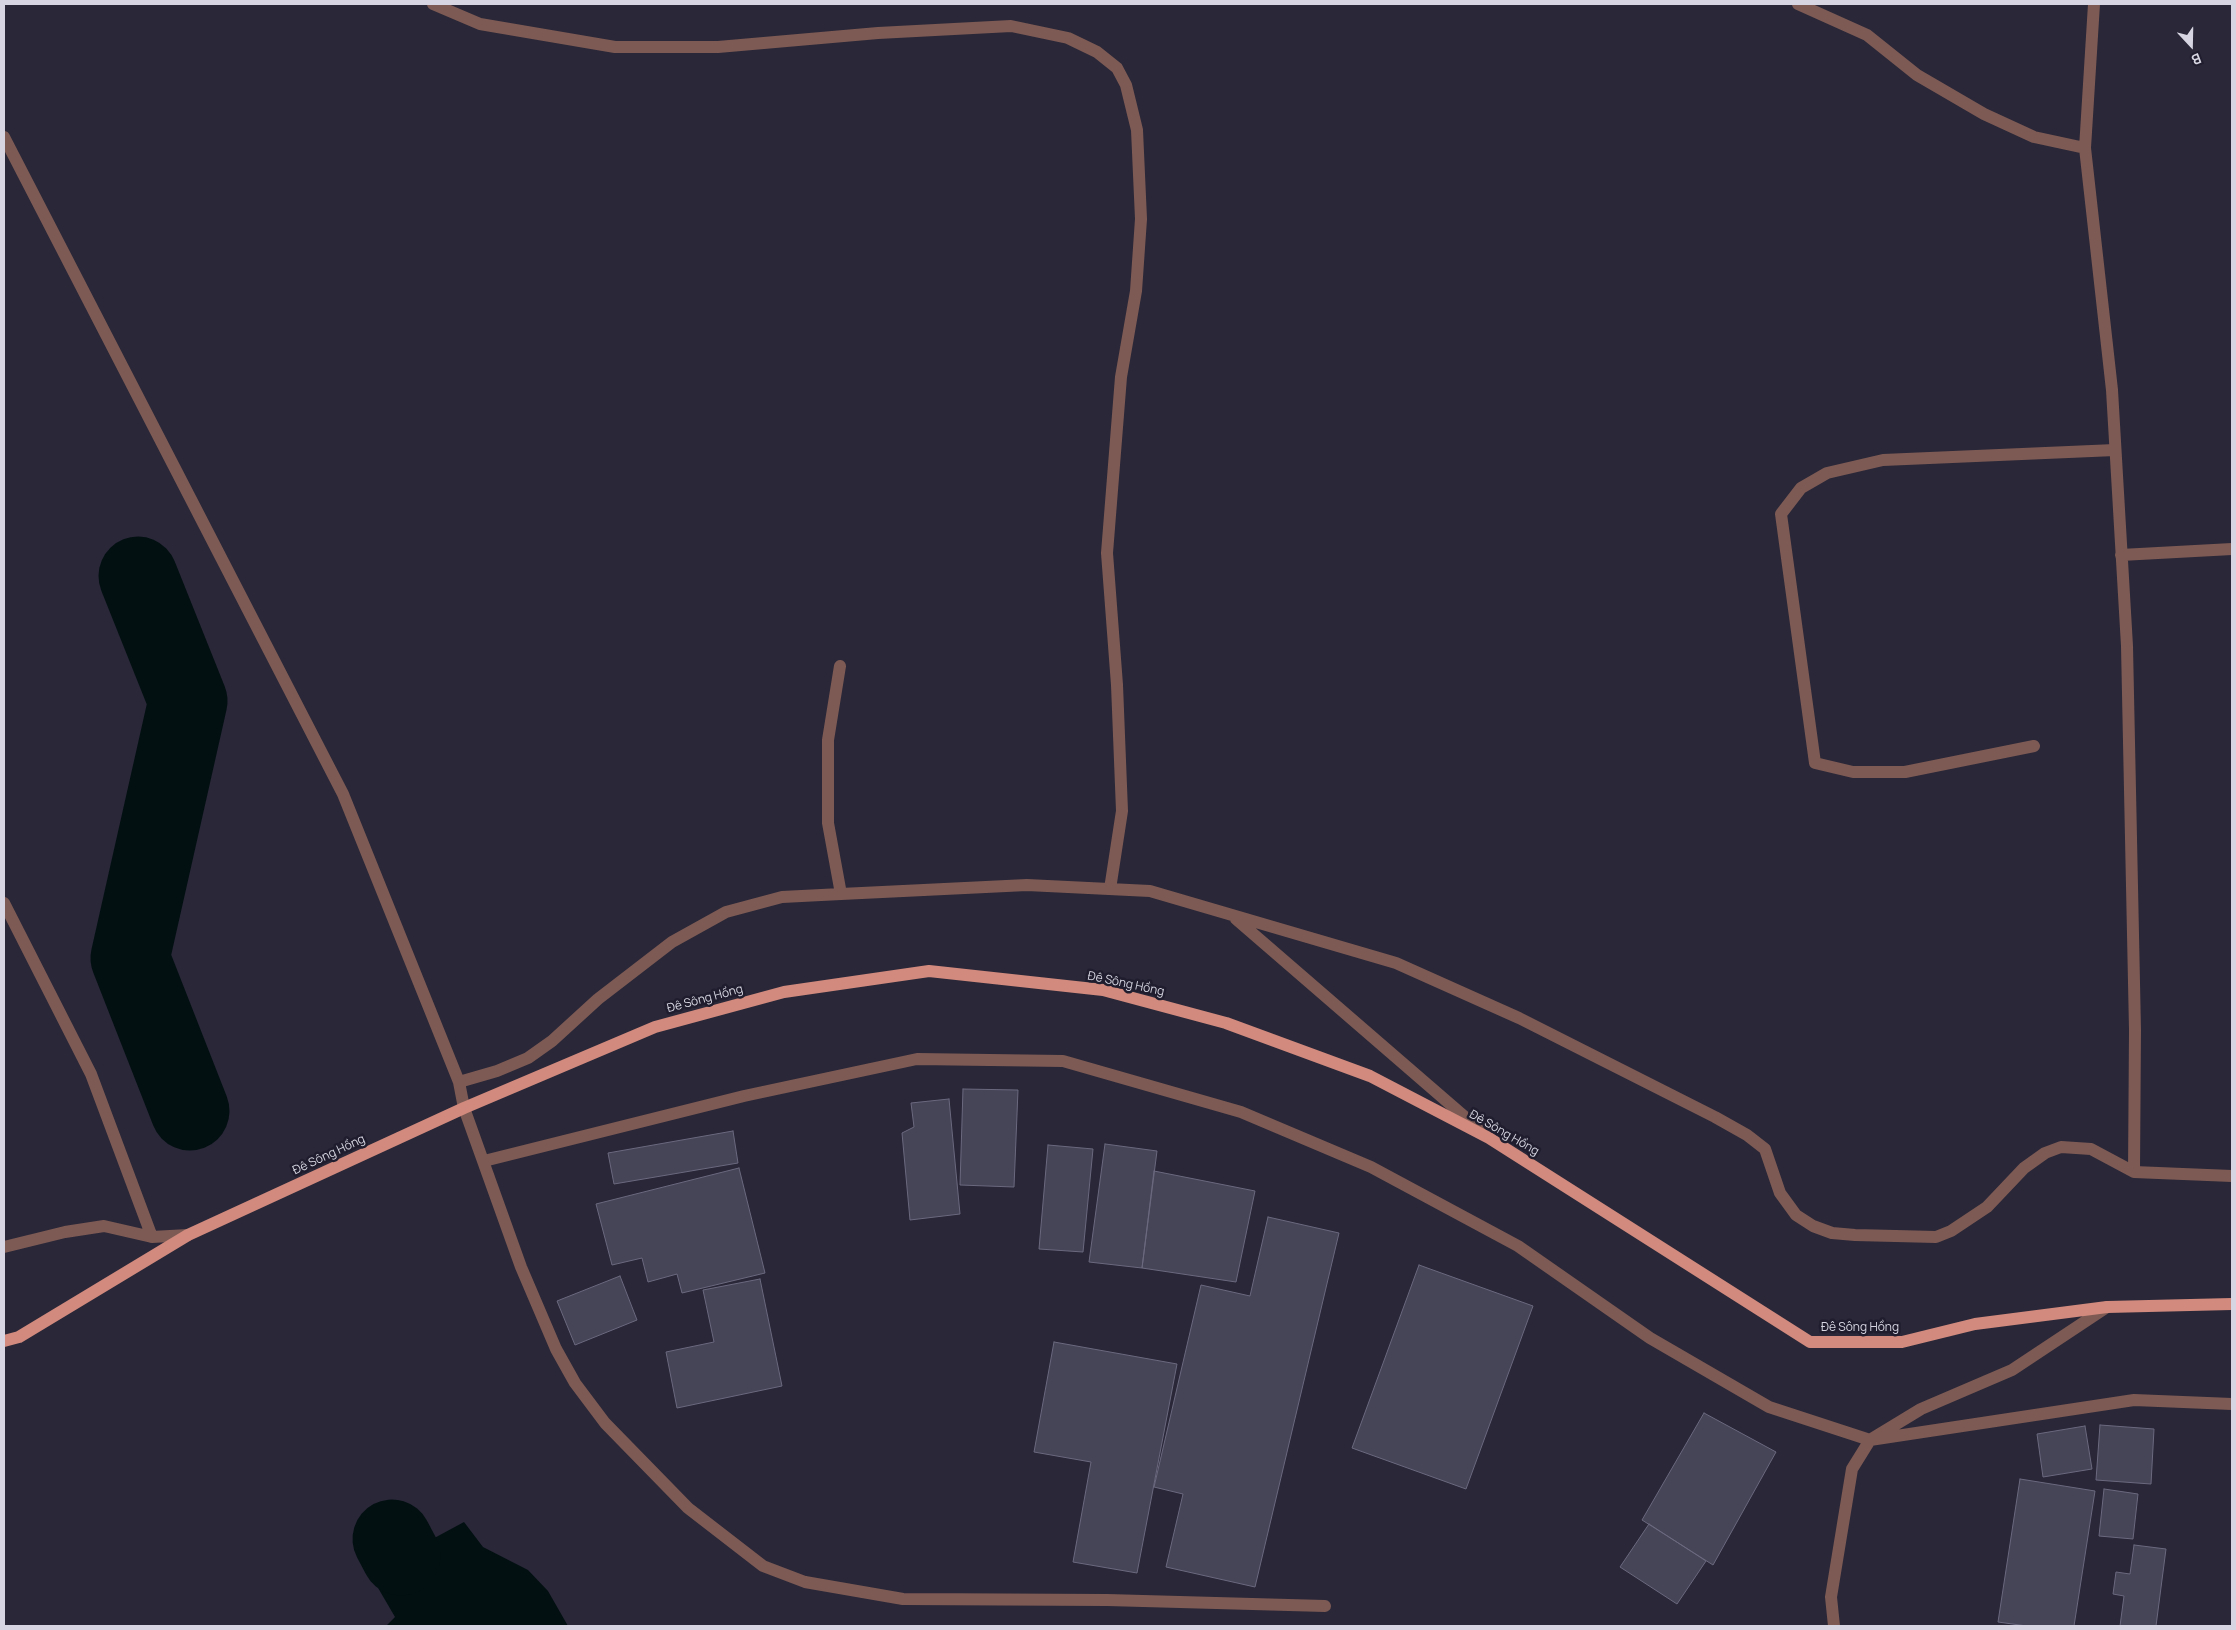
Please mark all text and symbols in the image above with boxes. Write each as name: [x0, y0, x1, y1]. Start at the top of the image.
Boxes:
north arrow: [2166, 20, 2216, 70]
text: B: [2189, 49, 2204, 70]
street label: Đê Sông Hồng: [1086, 969, 1166, 999]
street label: Đê Sông Hồng: [665, 982, 745, 1016]
street label: Đê Sông Hồng: [1467, 1107, 1541, 1159]
street label: Đê Sông Hồng: [291, 1132, 367, 1178]
street label: Đê Sông Hồng: [1821, 1321, 1899, 1335]

